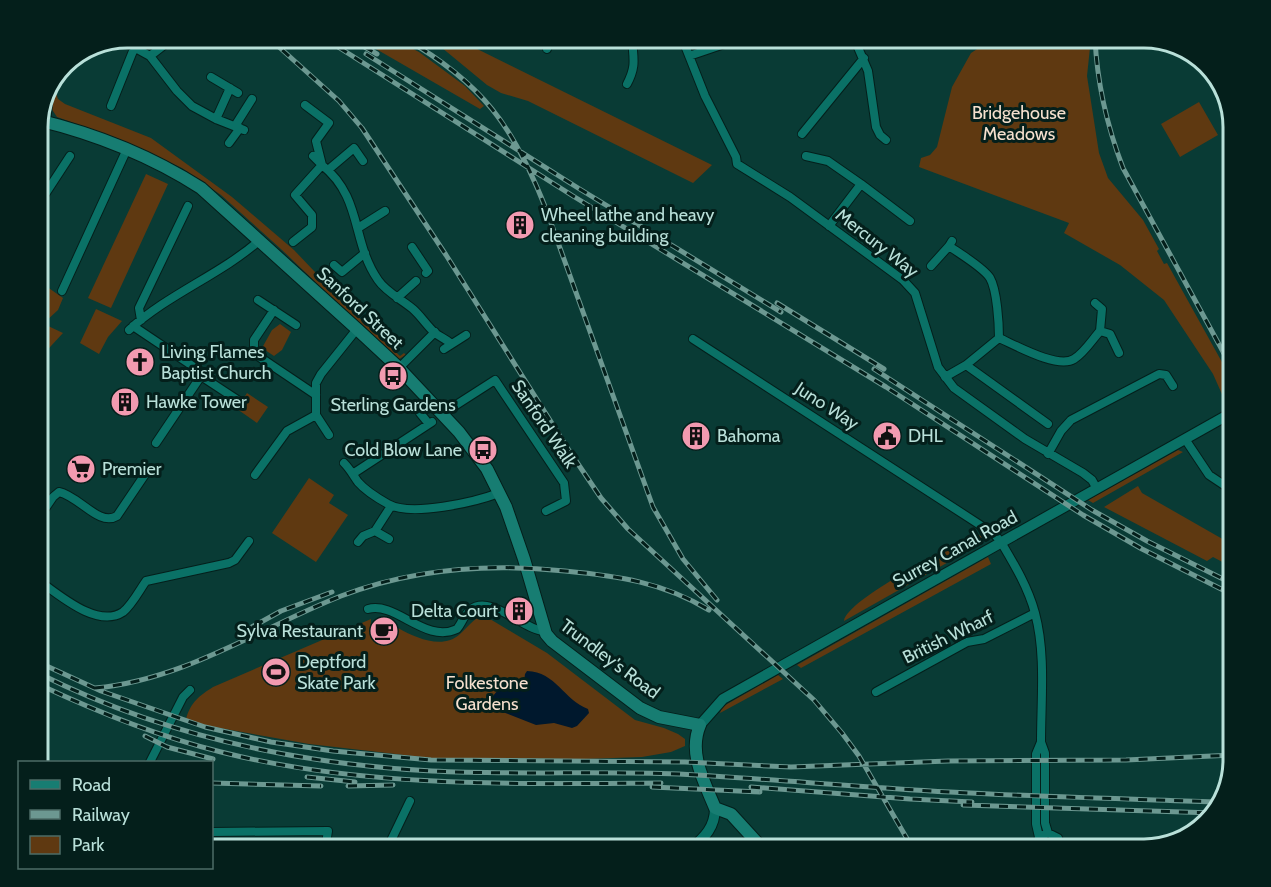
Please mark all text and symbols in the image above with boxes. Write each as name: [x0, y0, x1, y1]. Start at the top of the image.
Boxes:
park label: Bridgehouse Meadows: [972, 102, 1066, 145]
place label: Wheel lathe and heavy cleaning building: [541, 204, 714, 247]
street label: Mercury Way: [831, 204, 923, 282]
building icon: Wheel lathe and heavy cleaning building: [504, 209, 536, 241]
street label: Sanford Street: [312, 262, 408, 354]
place label: Living Flames Baptist Church: [161, 341, 271, 384]
church icon: Living Flames Baptist Church: [124, 346, 156, 378]
bus stop icon: Sterling Gardens: [377, 360, 409, 392]
street label: Sanford Walk: [506, 376, 582, 473]
street label: Juno Way: [790, 377, 863, 435]
building icon: Hawke Tower: [109, 386, 141, 418]
place label: Hawke Tower: [146, 391, 247, 413]
place label: Sterling Gardens: [330, 394, 456, 416]
building icon: Bahoma: [680, 420, 712, 452]
public building icon: DHL: [871, 420, 903, 452]
place label: Bahoma: [717, 425, 781, 447]
place label: DHL: [908, 425, 943, 447]
bus stop icon: Cold Blow Lane: [467, 434, 499, 466]
place label: Cold Blow Lane: [344, 439, 462, 461]
supermarket icon: Premier: [65, 453, 97, 485]
place label: Premier: [102, 458, 162, 480]
street label: Surrey Canal Road: [889, 506, 1021, 592]
building icon: Delta Court: [503, 595, 535, 627]
place label: Delta Court: [411, 600, 498, 622]
street label: British Wharf: [899, 606, 997, 668]
street label: Trundley's Road: [556, 614, 664, 704]
cafe icon: Sylva Restaurant: [368, 615, 400, 647]
place label: Sylva Restaurant: [237, 620, 363, 642]
place label: Deptford Skate Park: [297, 651, 376, 694]
sports icon: Deptford Skate Park: [260, 656, 292, 688]
park label: Folkestone Gardens: [446, 672, 528, 715]
legend: [18, 761, 213, 869]
text: Road: [72, 774, 111, 796]
text: Railway: [72, 804, 130, 826]
text: Park: [72, 834, 105, 856]

